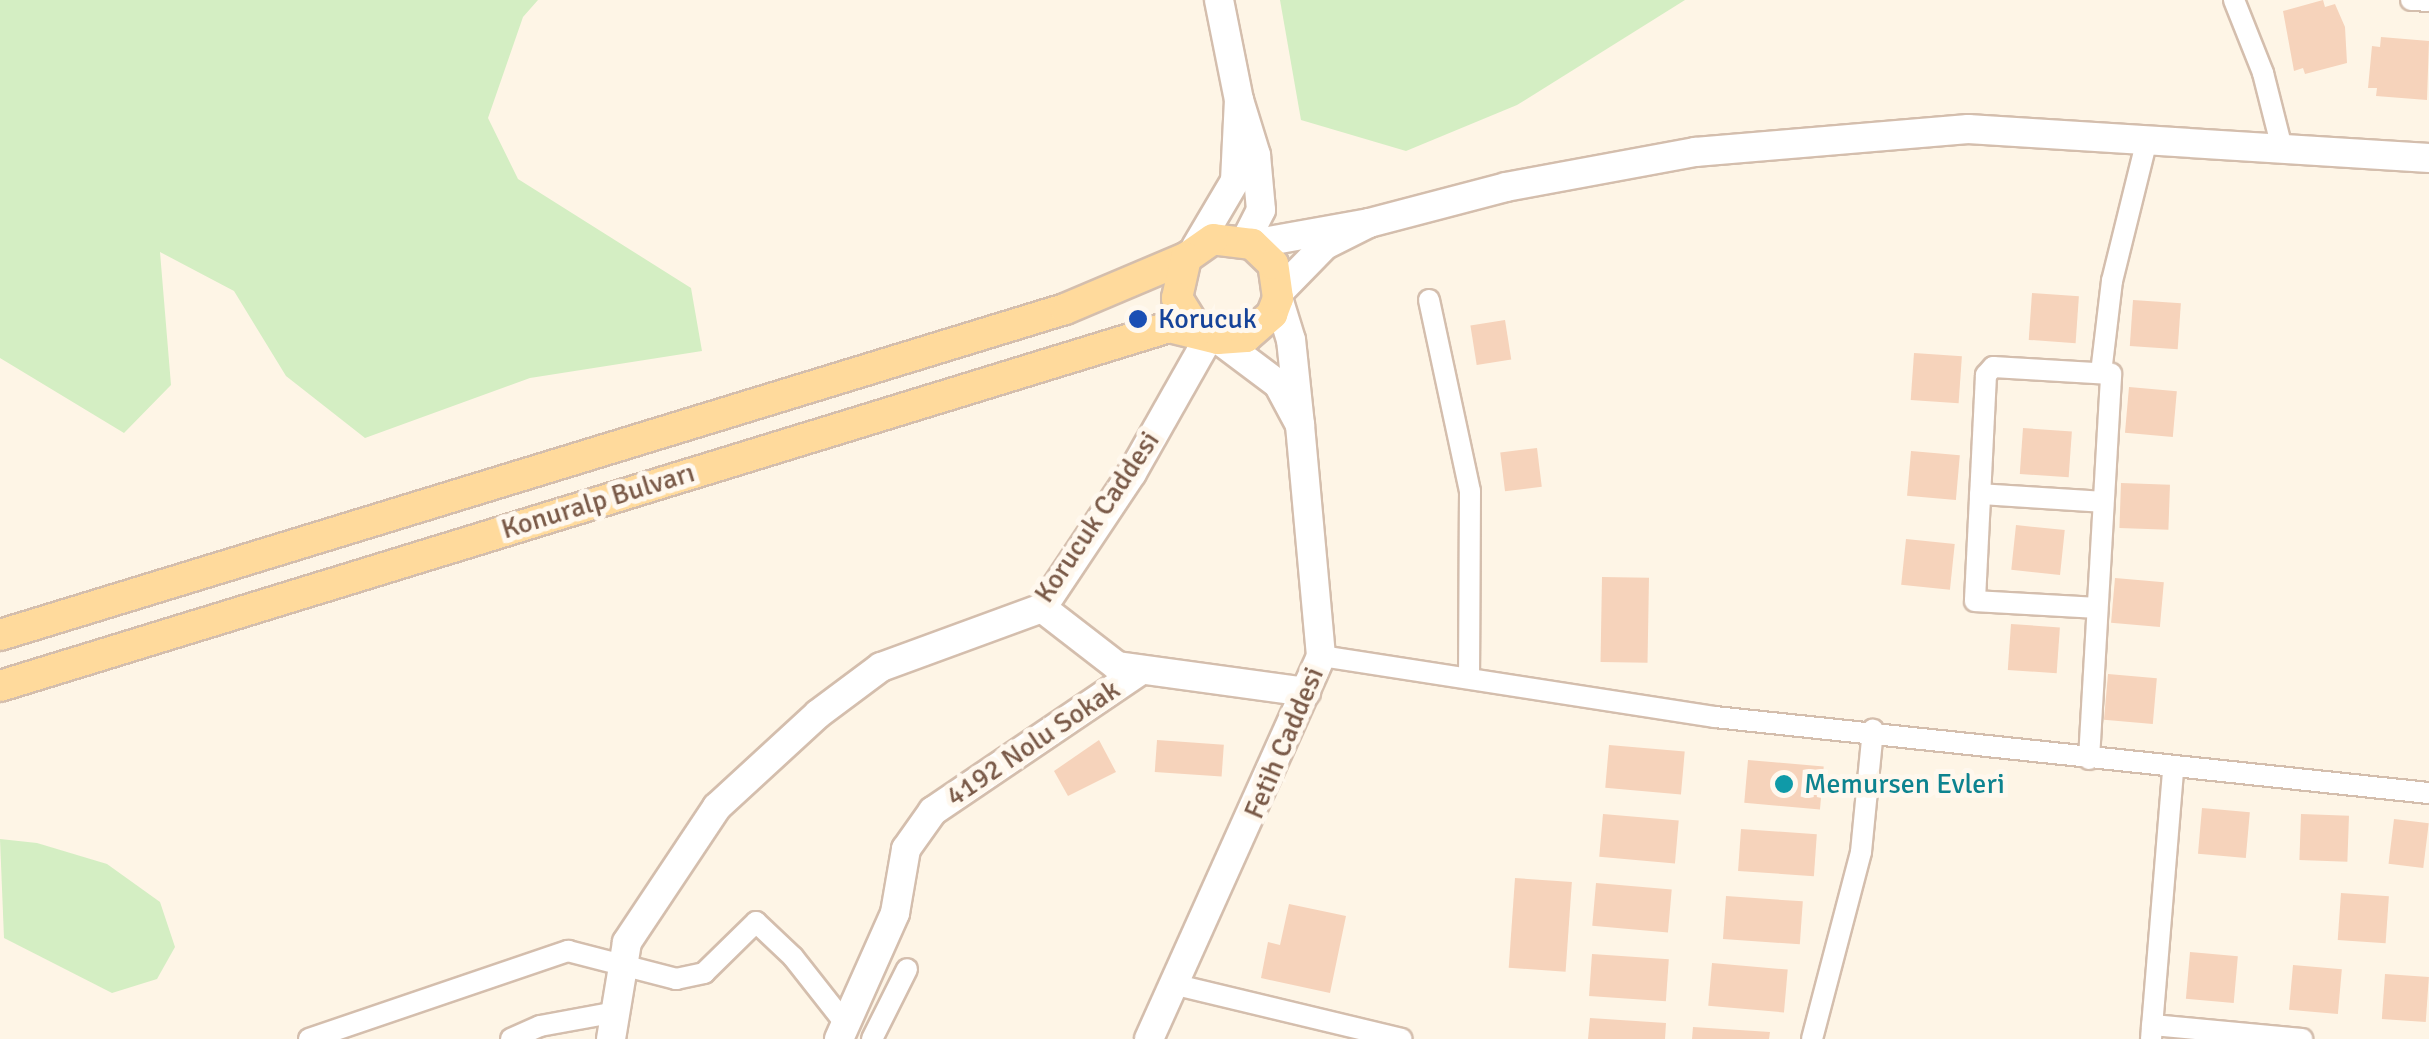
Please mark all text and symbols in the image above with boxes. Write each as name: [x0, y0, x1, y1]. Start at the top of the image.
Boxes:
place label: Korucuk: [1158, 302, 1257, 336]
marker: Korucuk: [1127, 308, 1149, 330]
street label: Korucuk Caddesi: [1027, 425, 1167, 609]
street label: Konuralp Bulvarı: [497, 456, 699, 546]
street label: Fetih Caddesi: [1237, 662, 1331, 824]
street label: 4192 Nolu Sokak: [940, 673, 1126, 813]
place label: Memursen Evleri: [1804, 767, 2005, 801]
marker: Memursen Evleri: [1773, 773, 1795, 795]

